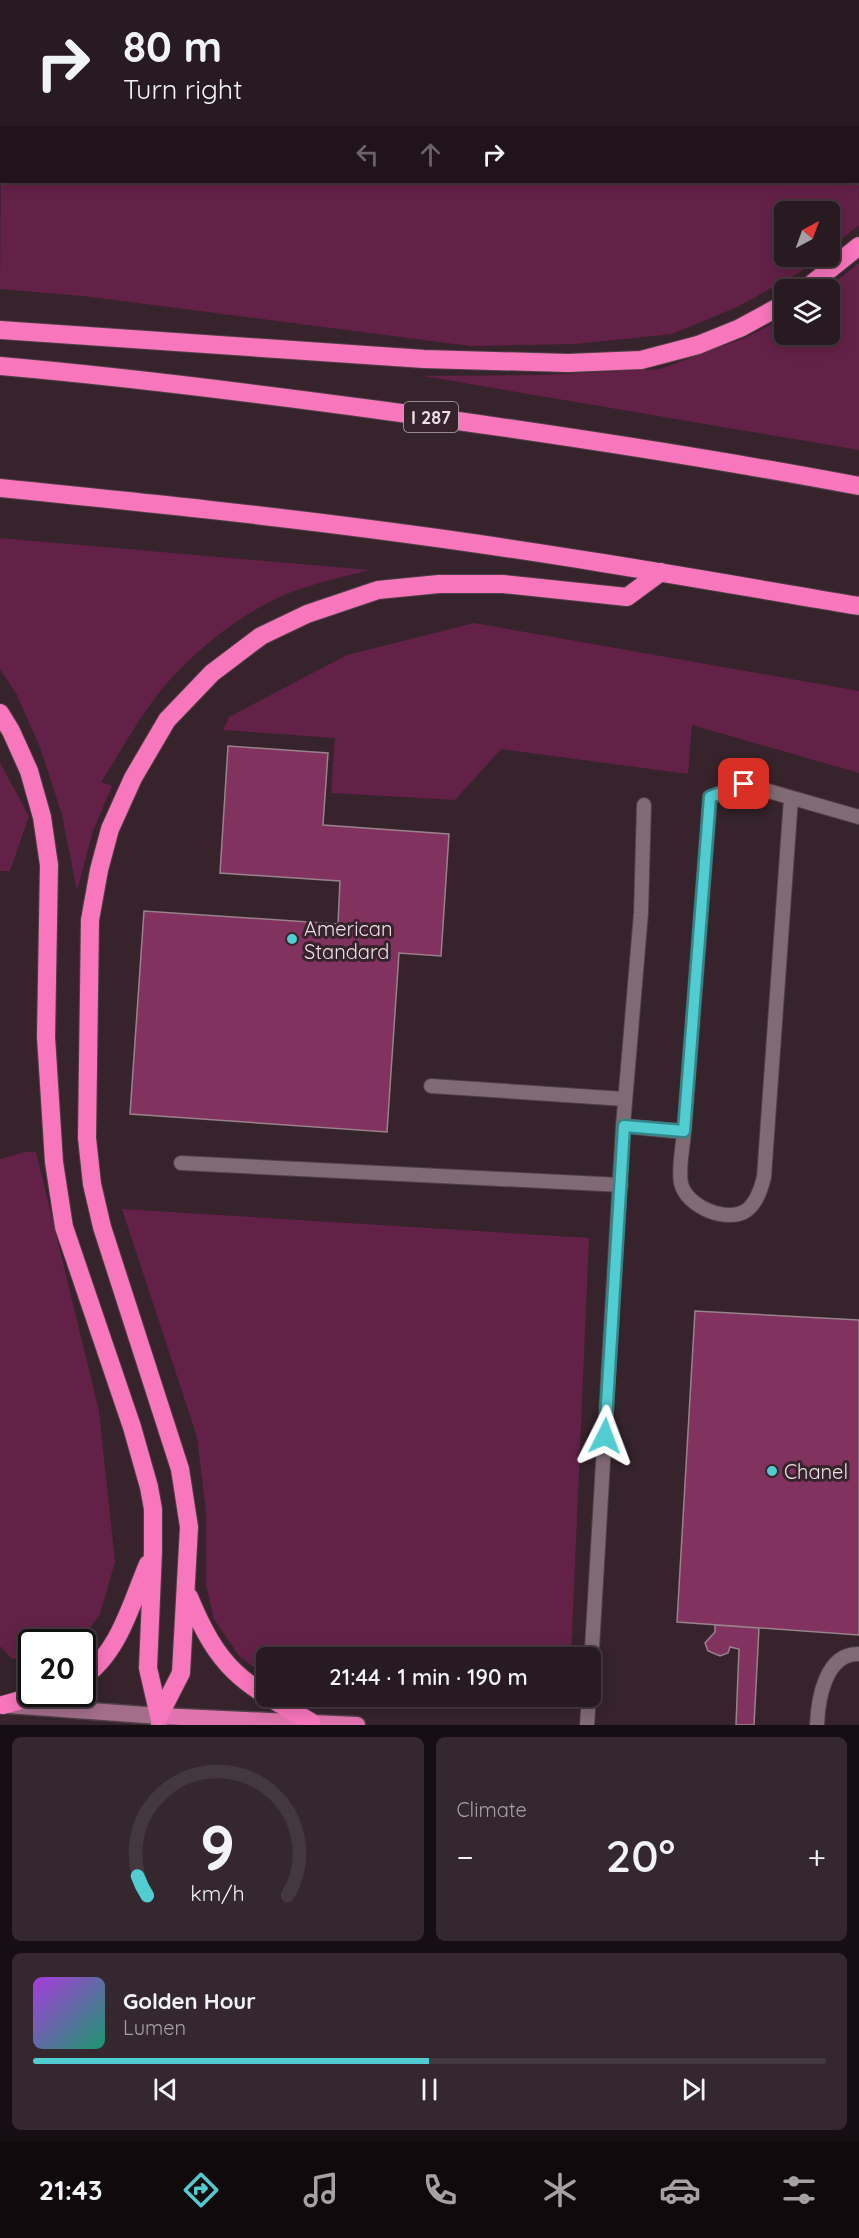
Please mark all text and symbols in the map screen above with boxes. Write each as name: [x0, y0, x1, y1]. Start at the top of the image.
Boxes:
text: 80 m: [123, 20, 222, 73]
icon: right: [24, 24, 102, 102]
text: Turn right: [123, 72, 242, 106]
icon: left: [351, 138, 384, 171]
icon: ahead: [414, 138, 447, 171]
icon: right: [477, 138, 510, 171]
north arrow: [774, 201, 840, 267]
map controls: [774, 201, 840, 345]
button: layers: [774, 279, 840, 345]
road number: I 287: [404, 402, 458, 432]
pin: [718, 758, 769, 809]
icon: arrive: [727, 767, 760, 800]
place label: American Standard: [304, 916, 393, 964]
marker: American Standard: [285, 932, 299, 946]
position arrow: [573, 1404, 637, 1468]
place label: Chanel: [784, 1459, 848, 1484]
marker: Chanel: [765, 1464, 779, 1478]
speed limit sign: 20: [18, 1629, 96, 1707]
text: 21:44 · 1 min · 190 m: [329, 1663, 528, 1691]
text: Climate: [457, 1797, 527, 1822]
text: 9: [200, 1808, 235, 1886]
text: 20°: [606, 1827, 675, 1883]
text: −: [457, 1836, 474, 1877]
text: +: [807, 1836, 826, 1877]
text: km/h: [191, 1880, 245, 1906]
text: Golden Hour: [123, 1987, 256, 2015]
text: Lumen: [123, 2015, 186, 2040]
icon: previous: [149, 2073, 182, 2106]
icon: pause: [413, 2073, 446, 2106]
icon: next: [677, 2073, 710, 2106]
icon: directions: [180, 2169, 222, 2211]
icon: music: [300, 2169, 342, 2211]
icon: phone: [419, 2169, 461, 2211]
icon: climate: [539, 2169, 581, 2211]
icon: car: [659, 2169, 701, 2211]
icon: filters: [778, 2169, 820, 2211]
text: 21:43: [39, 2173, 102, 2207]

